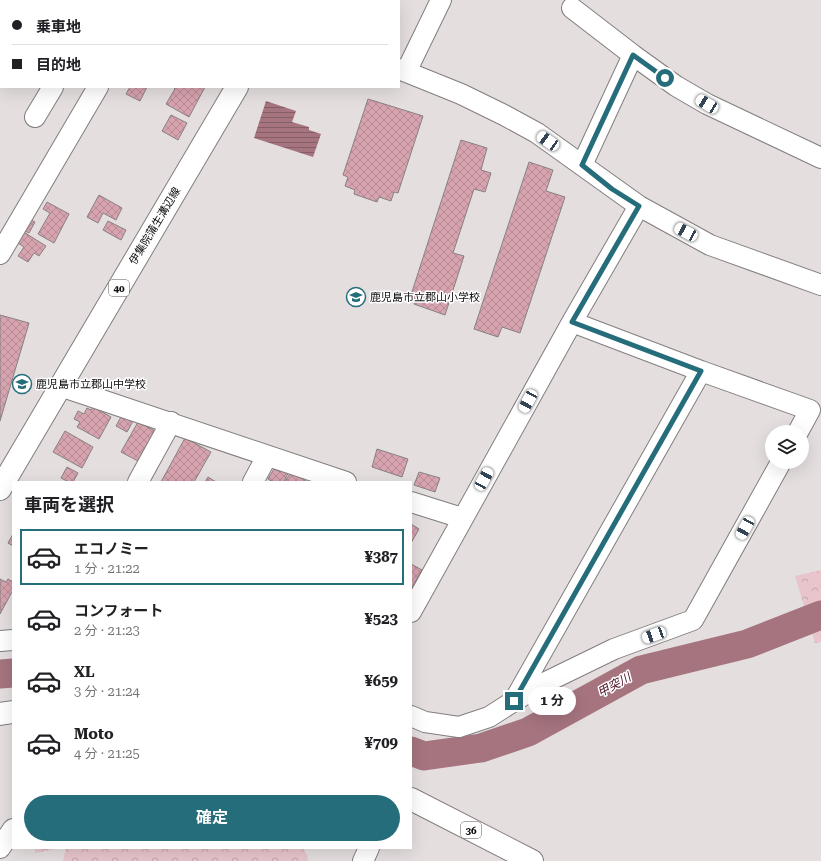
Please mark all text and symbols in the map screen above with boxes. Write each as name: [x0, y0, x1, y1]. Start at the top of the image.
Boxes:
text: 乗車地: [36, 18, 81, 36]
text: 目的地: [36, 56, 81, 74]
route start: [656, 69, 674, 87]
car: [694, 93, 720, 115]
car: [535, 129, 561, 153]
street label: 伊集院蒲生溝辺線: [127, 185, 183, 267]
car: [673, 221, 699, 243]
road number: 40: [109, 280, 129, 296]
school or university icon: 鹿児島市立郡山小学校: [345, 286, 367, 308]
place label: 鹿児島市立郡山小学校: [370, 291, 480, 304]
school or university icon: 鹿児島市立郡山中学校: [11, 373, 33, 395]
place label: 鹿児島市立郡山中学校: [36, 378, 146, 391]
car: [517, 388, 539, 414]
map controls: [765, 425, 809, 469]
button: layers: [765, 425, 809, 469]
car: [473, 466, 495, 492]
text: 車両を選択: [24, 494, 114, 515]
car: [734, 515, 756, 541]
icon: car: [26, 539, 62, 575]
text: エコノミー: [74, 540, 149, 558]
text: ¥387: [364, 548, 398, 566]
text: 1 分 · 21:22: [74, 561, 140, 576]
icon: car: [26, 601, 62, 637]
text: コンフォート: [74, 602, 164, 620]
text: ¥523: [364, 610, 398, 628]
text: 2 分 · 21:23: [74, 623, 140, 638]
car: [641, 625, 667, 645]
icon: car: [26, 663, 62, 699]
text: XL: [74, 663, 95, 681]
water label: 甲突川: [595, 669, 635, 700]
text: ¥659: [364, 672, 398, 690]
text: 3 分 · 21:24: [74, 684, 140, 699]
callout: 1 分: [528, 687, 576, 715]
route end: [505, 692, 523, 710]
text: 1 分: [540, 693, 564, 708]
icon: car: [26, 725, 62, 761]
text: Moto: [74, 725, 114, 743]
text: ¥709: [364, 734, 398, 752]
text: 4 分 · 21:25: [74, 746, 140, 761]
button: 確定: [24, 795, 400, 841]
road number: 36: [461, 822, 481, 838]

